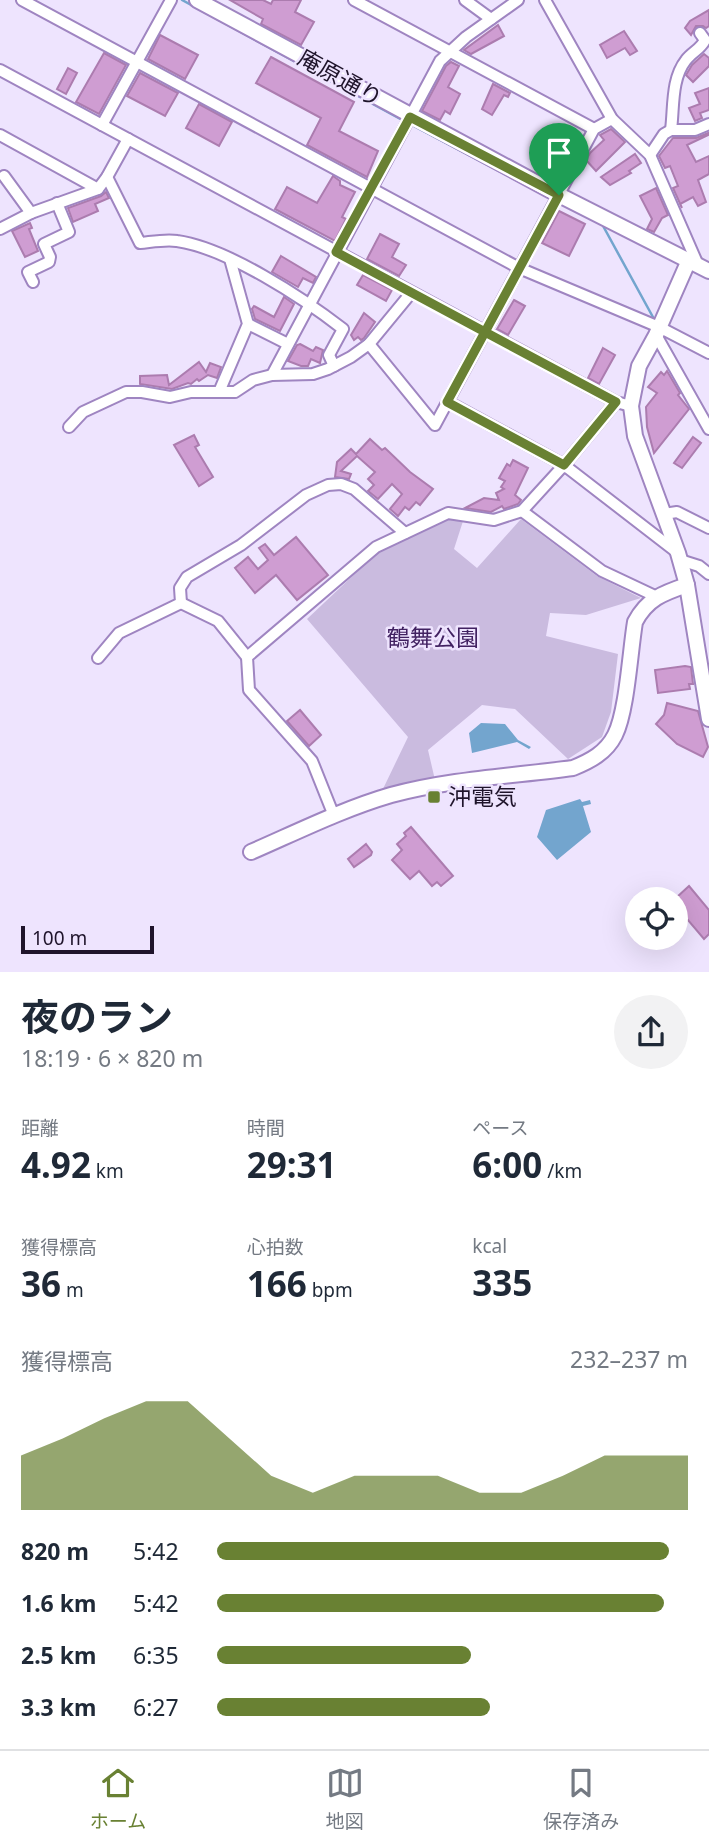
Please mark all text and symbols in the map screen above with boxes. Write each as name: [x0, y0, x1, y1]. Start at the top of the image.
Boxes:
street label: 庵原通り: [292, 41, 388, 113]
pin: [529, 123, 589, 195]
icon: arrive: [540, 134, 578, 172]
park label: 鶴舞公園: [387, 621, 479, 653]
place label: 沖電気: [448, 780, 517, 812]
marker: 沖電気: [426, 789, 442, 805]
map controls: [625, 887, 688, 950]
button: locate: [625, 887, 688, 950]
scale bar: [21, 923, 154, 955]
text: 100 m: [32, 925, 87, 951]
text: 夜のラン: [21, 990, 173, 1042]
button: share: [614, 995, 688, 1069]
text: 18:19 · 6 × 820 m: [21, 1042, 203, 1074]
text: 距離: [21, 1115, 59, 1141]
text: 時間: [247, 1115, 285, 1141]
text: ペース: [472, 1115, 528, 1141]
text: 4.92: [21, 1141, 91, 1188]
text: 29:31: [247, 1141, 337, 1188]
text: 6:00: [472, 1141, 542, 1188]
text: km: [91, 1158, 124, 1184]
text: /km: [542, 1158, 582, 1184]
text: kcal: [472, 1233, 507, 1259]
text: 獲得標高: [21, 1234, 97, 1260]
text: 心拍数: [247, 1234, 304, 1260]
text: 335: [472, 1259, 532, 1306]
text: 36: [21, 1260, 61, 1307]
text: 166: [247, 1260, 307, 1307]
text: m: [61, 1277, 84, 1303]
text: bpm: [307, 1277, 353, 1303]
text: 232–237 m: [570, 1343, 688, 1375]
text: 獲得標高: [21, 1345, 113, 1377]
text: 820 m: [21, 1535, 89, 1567]
text: 5:42: [133, 1535, 179, 1567]
text: 1.6 km: [21, 1587, 96, 1619]
text: 5:42: [133, 1587, 179, 1619]
text: 2.5 km: [21, 1639, 96, 1671]
text: 6:35: [133, 1639, 179, 1671]
text: 3.3 km: [21, 1691, 96, 1723]
text: 6:27: [133, 1691, 179, 1723]
tab: ホーム: [90, 1764, 146, 1834]
tab: 地図: [326, 1764, 364, 1834]
tab: 保存済み: [543, 1764, 619, 1834]

